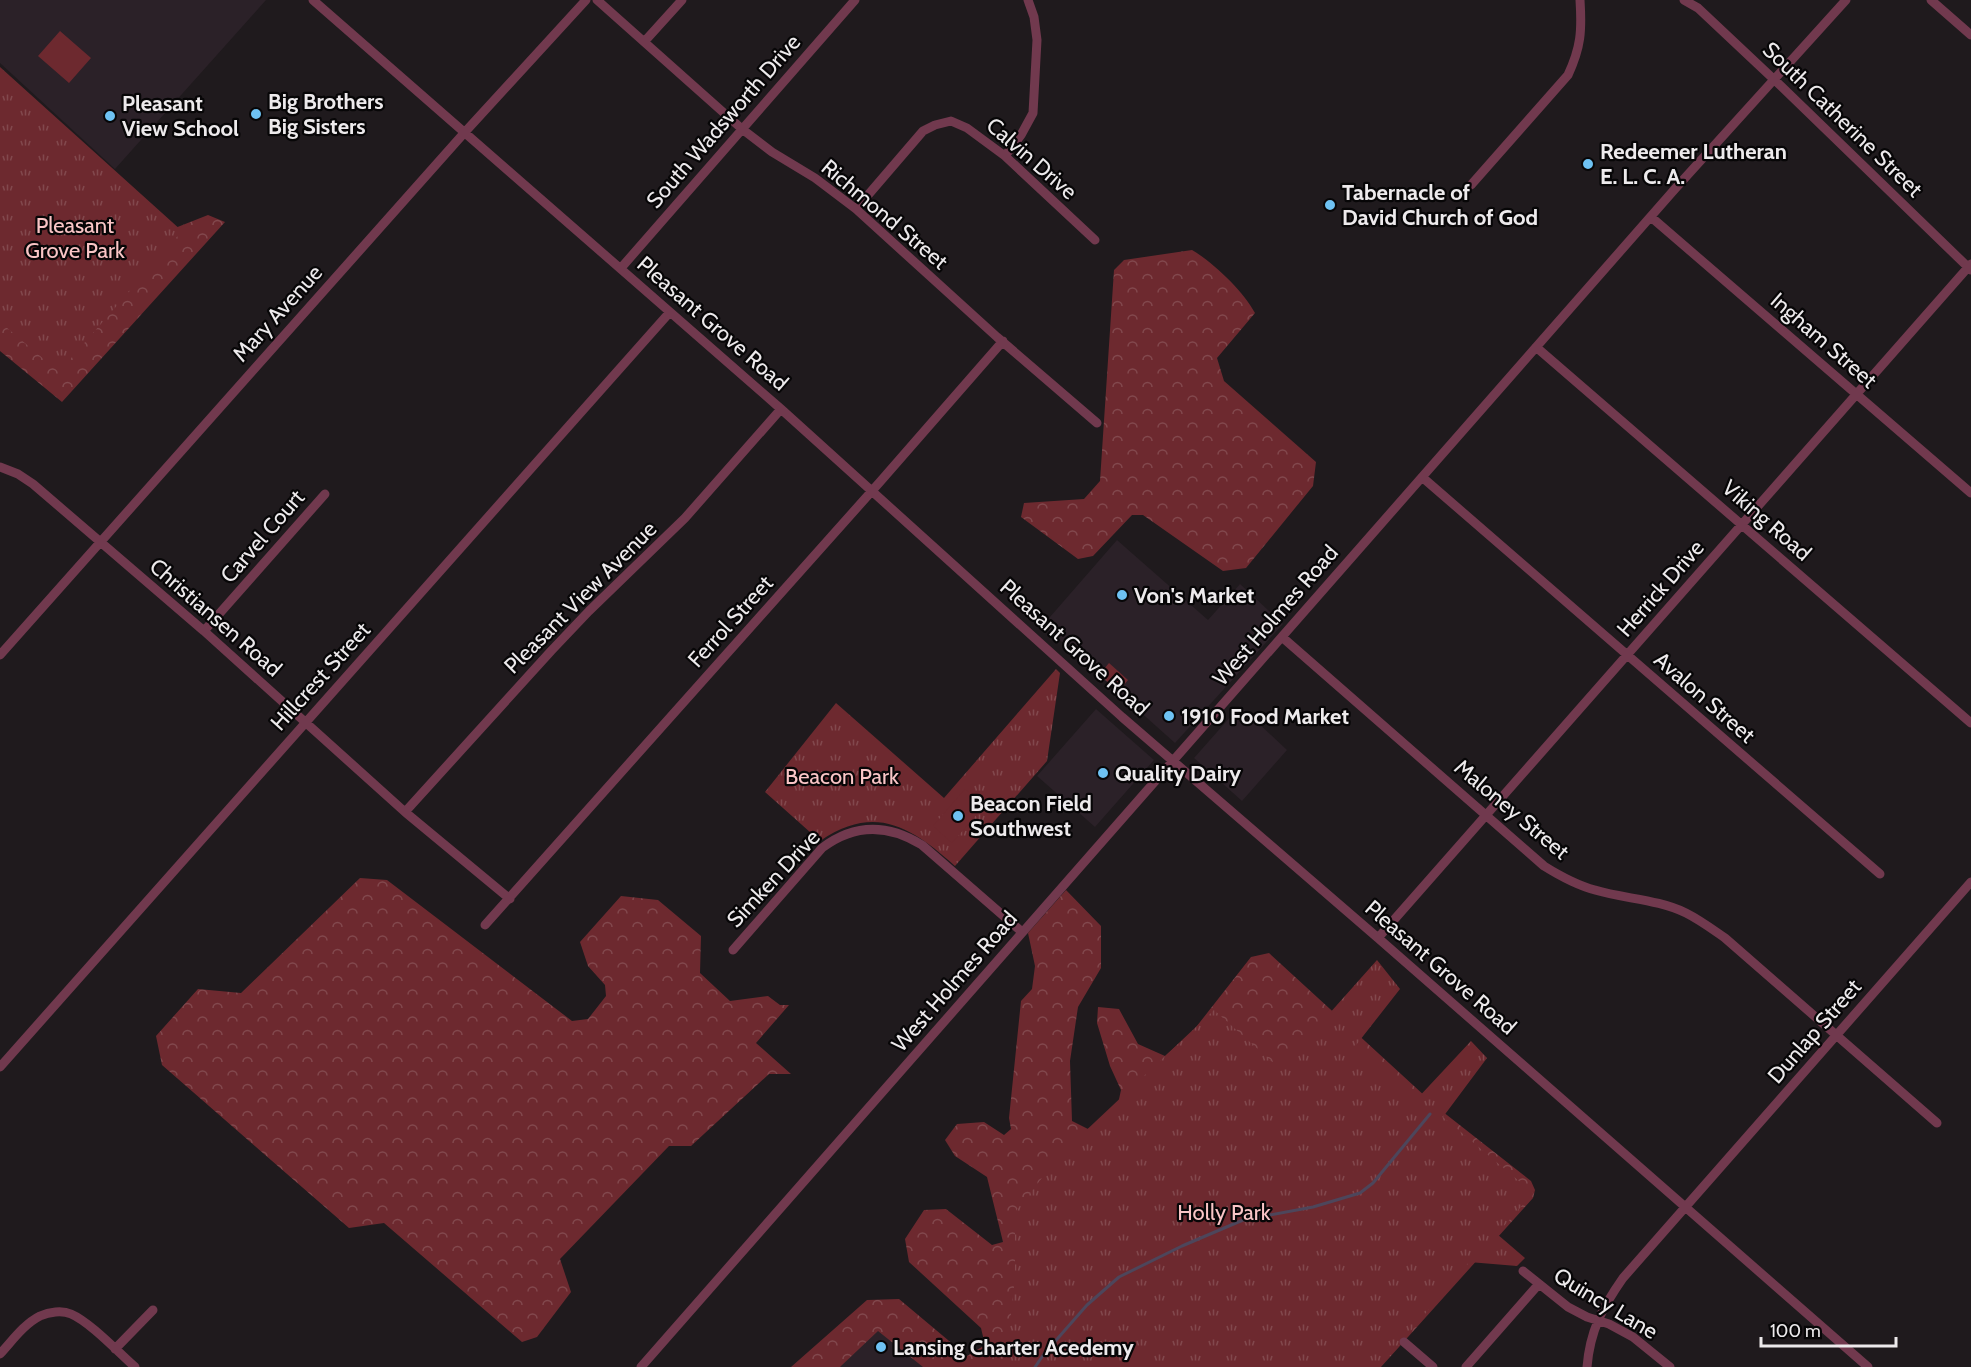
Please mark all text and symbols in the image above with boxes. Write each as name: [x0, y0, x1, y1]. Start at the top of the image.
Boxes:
street label: South Wadsworth Drive: [641, 29, 806, 214]
street label: South Catherine Street: [1757, 36, 1929, 203]
place label: Big Brothers Big Sisters: [268, 88, 384, 140]
place label: Pleasant View School: [122, 90, 239, 142]
marker: Big Brothers Big Sisters: [249, 107, 263, 121]
marker: Pleasant View School: [103, 109, 117, 123]
street label: Calvin Drive: [981, 112, 1083, 205]
place label: Redeemer Lutheran E. L. C. A.: [1600, 138, 1787, 190]
street label: Richmond Street: [816, 154, 954, 276]
marker: Redeemer Lutheran E. L. C. A.: [1581, 157, 1595, 171]
place label: Tabernacle of David Church of God: [1342, 179, 1538, 231]
marker: Tabernacle of David Church of God: [1323, 198, 1337, 212]
park label: Pleasant Grove Park: [25, 212, 125, 264]
street label: Pleasant Grove Road: [632, 250, 794, 396]
street label: Mary Avenue: [227, 259, 328, 367]
street label: Ingham Street: [1765, 287, 1883, 394]
street label: Viking Road: [1716, 474, 1817, 566]
street label: Carvel Court: [215, 484, 310, 588]
street label: Pleasant View Avenue: [499, 516, 662, 679]
street label: Herrick Drive: [1611, 534, 1710, 642]
street label: West Holmes Road: [1207, 539, 1344, 691]
street label: Christiansen Road: [144, 553, 287, 682]
street label: Ferrol Street: [682, 569, 779, 673]
street label: Pleasant Grove Road: [995, 573, 1155, 721]
place label: Von's Market: [1134, 582, 1255, 609]
marker: Von's Market: [1115, 588, 1129, 602]
street label: Hillcrest Street: [265, 616, 376, 736]
street label: Avalon Street: [1649, 646, 1761, 749]
place label: 1910 Food Market: [1181, 703, 1349, 730]
marker: 1910 Food Market: [1162, 709, 1176, 723]
street label: Maloney Street: [1449, 754, 1575, 866]
place label: Quality Dairy: [1115, 760, 1241, 787]
park label: Beacon Park: [785, 763, 899, 790]
marker: Quality Dairy: [1096, 766, 1110, 780]
place label: Beacon Field Southwest: [970, 790, 1092, 842]
marker: Beacon Field Southwest: [951, 809, 965, 823]
street label: Simken Drive: [721, 824, 825, 933]
street label: Pleasant Grove Road: [1360, 894, 1522, 1040]
street label: West Holmes Road: [886, 905, 1023, 1057]
street label: Dunlap Street: [1762, 973, 1867, 1089]
park label: Holly Park: [1177, 1199, 1271, 1226]
street label: Quincy Lane: [1549, 1262, 1663, 1345]
scale bar: [1761, 1310, 1896, 1348]
text: 100 m: [1770, 1320, 1821, 1342]
place label: Lansing Charter Acedemy: [893, 1334, 1134, 1361]
marker: Lansing Charter Acedemy: [874, 1340, 888, 1354]

